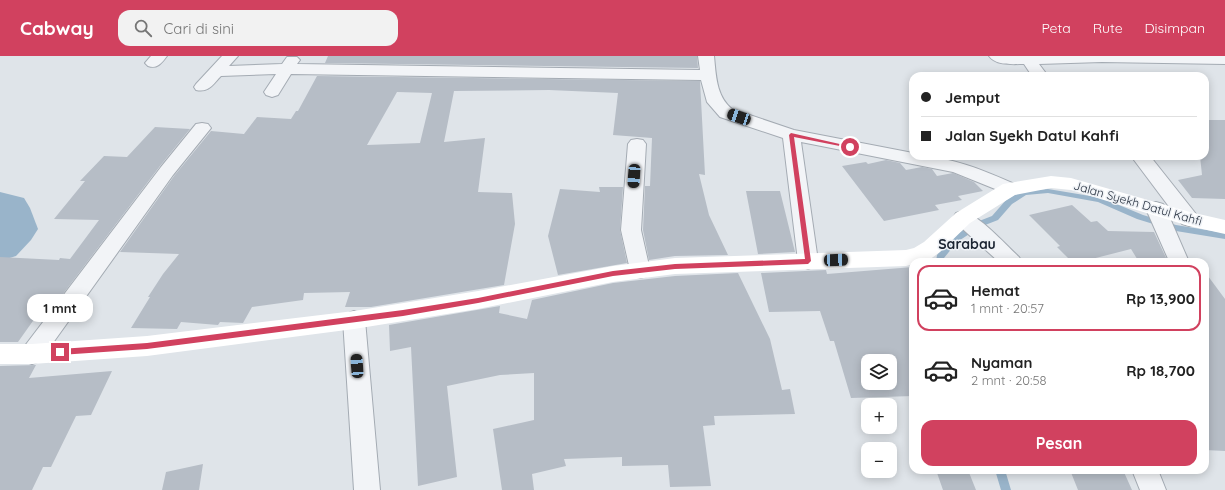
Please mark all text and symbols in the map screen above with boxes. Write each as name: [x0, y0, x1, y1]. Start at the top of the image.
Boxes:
search box: [118, 10, 398, 46]
text: Cabway: [20, 16, 94, 40]
icon: search: [132, 17, 154, 39]
text: Cari di sini: [164, 19, 234, 38]
text: Peta: [1041, 19, 1071, 37]
text: Rute: [1093, 19, 1123, 37]
text: Disimpan: [1145, 19, 1205, 37]
text: Jemput: [945, 88, 1000, 107]
car: [726, 107, 752, 127]
text: Jalan Syekh Datul Kahfi: [945, 126, 1119, 145]
route start: [841, 138, 859, 156]
car: [627, 164, 641, 188]
street label: Jalan Syekh Datul Kahfi: [1072, 177, 1204, 229]
district label: Sarabau: [938, 235, 996, 253]
car: [824, 254, 848, 266]
icon: car: [923, 280, 959, 316]
text: Hemat: [971, 281, 1020, 300]
text: Rp 13,900: [1126, 289, 1195, 308]
callout: 1 mnt: [27, 294, 93, 322]
text: 1 mnt: [43, 300, 77, 316]
text: 1 mnt · 20:57: [971, 300, 1044, 316]
route end: [51, 343, 69, 361]
icon: car: [923, 352, 959, 388]
text: Nyaman: [971, 353, 1032, 372]
car: [350, 354, 364, 378]
map controls: [861, 354, 897, 478]
button: layers: [861, 354, 897, 390]
text: Rp 18,700: [1126, 361, 1195, 380]
text: 2 mnt · 20:58: [971, 372, 1047, 388]
button: +: [861, 398, 897, 434]
button: Pesan: [921, 420, 1197, 466]
button: −: [861, 442, 897, 478]

